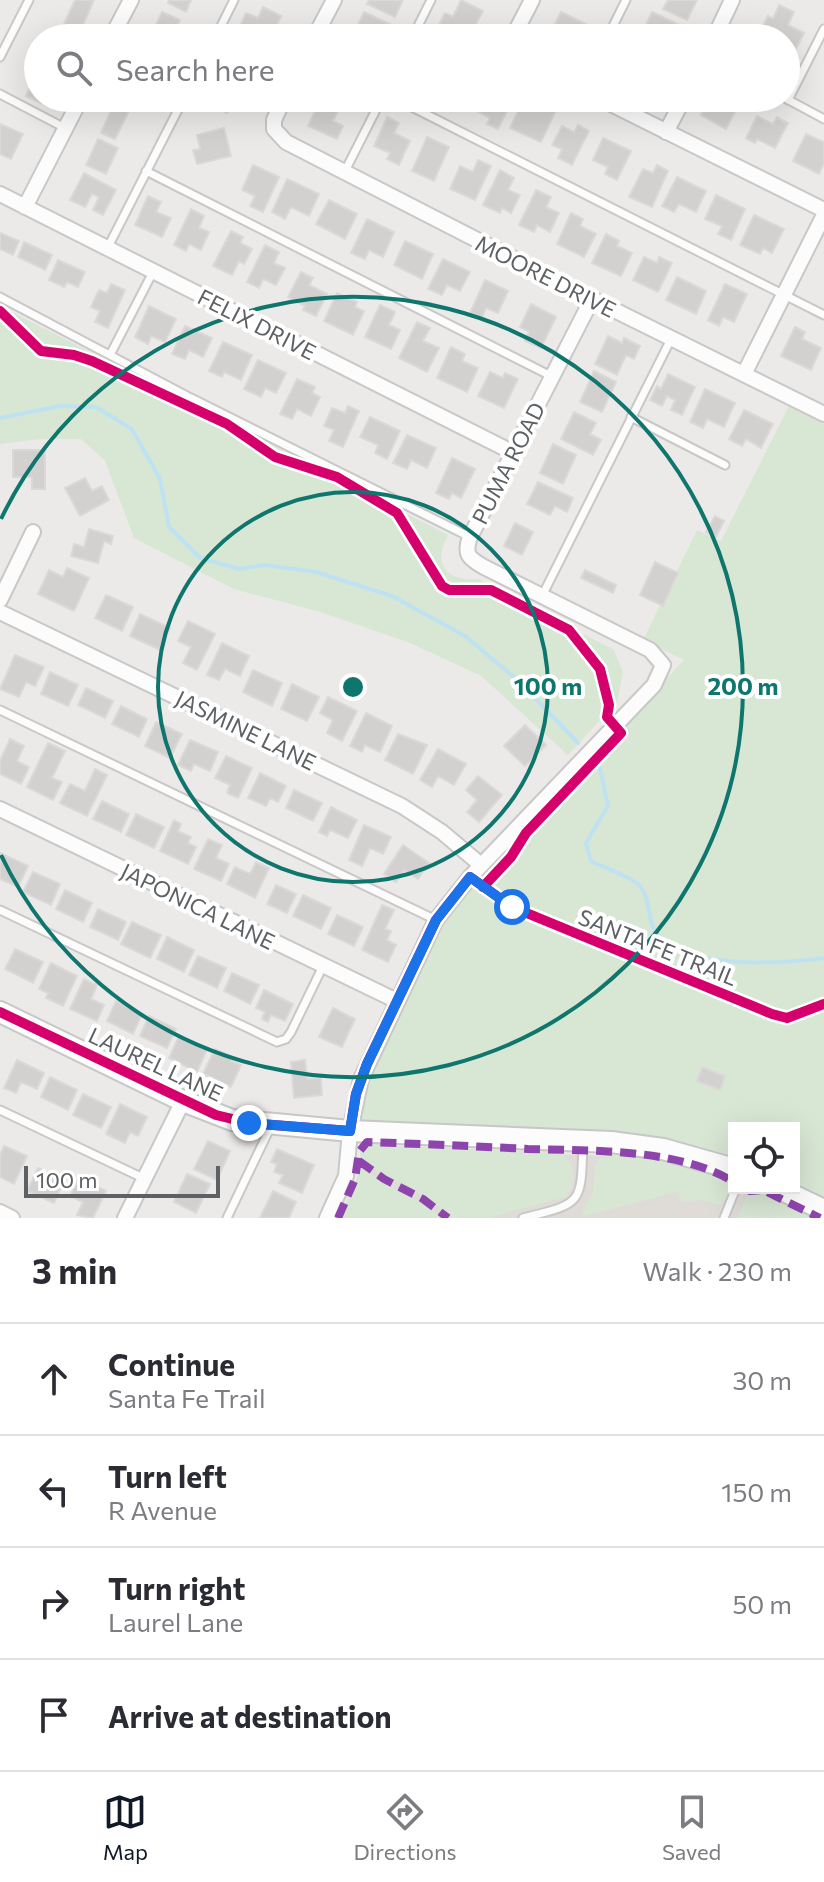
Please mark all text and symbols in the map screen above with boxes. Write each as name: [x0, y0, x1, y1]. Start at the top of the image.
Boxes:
search box: [24, 24, 800, 112]
icon: search: [52, 46, 96, 90]
text: Search here: [116, 50, 275, 87]
street label: MOORE DRIVE: [471, 229, 621, 323]
street label: FELIX DRIVE: [193, 283, 321, 365]
street label: PUMA ROAD: [466, 398, 550, 528]
text: 100 m: [514, 671, 582, 700]
text: 200 m: [708, 671, 778, 700]
centre of rings: [339, 673, 367, 701]
street label: JASMINE LANE: [171, 684, 321, 776]
street label: JAPONICA LANE: [117, 857, 279, 955]
route start: [494, 889, 530, 925]
street label: SANTA FE TRAIL: [575, 903, 741, 991]
street label: LAUREL LANE: [84, 1021, 228, 1107]
route end: [231, 1105, 267, 1141]
map controls: [728, 1122, 800, 1194]
button: locate: [728, 1122, 800, 1194]
scale bar: [24, 1162, 220, 1198]
text: 100 m: [36, 1166, 98, 1193]
text: 3 min: [32, 1249, 117, 1291]
text: Walk · 230 m: [643, 1255, 792, 1286]
text: Continue: [108, 1345, 235, 1382]
icon: ahead: [32, 1357, 76, 1401]
text: 30 m: [733, 1364, 792, 1395]
text: Santa Fe Trail: [108, 1382, 266, 1413]
text: Turn left: [108, 1457, 227, 1494]
icon: left: [32, 1469, 76, 1513]
text: 150 m: [721, 1476, 792, 1507]
text: R Avenue: [108, 1494, 217, 1525]
text: Turn right: [108, 1569, 245, 1606]
icon: right: [32, 1581, 76, 1625]
text: 50 m: [732, 1588, 792, 1619]
text: Laurel Lane: [108, 1606, 243, 1637]
icon: arrive: [32, 1693, 76, 1737]
text: Arrive at destination: [108, 1697, 392, 1734]
tab: Map: [103, 1790, 148, 1865]
tab: Directions: [353, 1790, 457, 1865]
tab: Saved: [662, 1790, 721, 1865]

